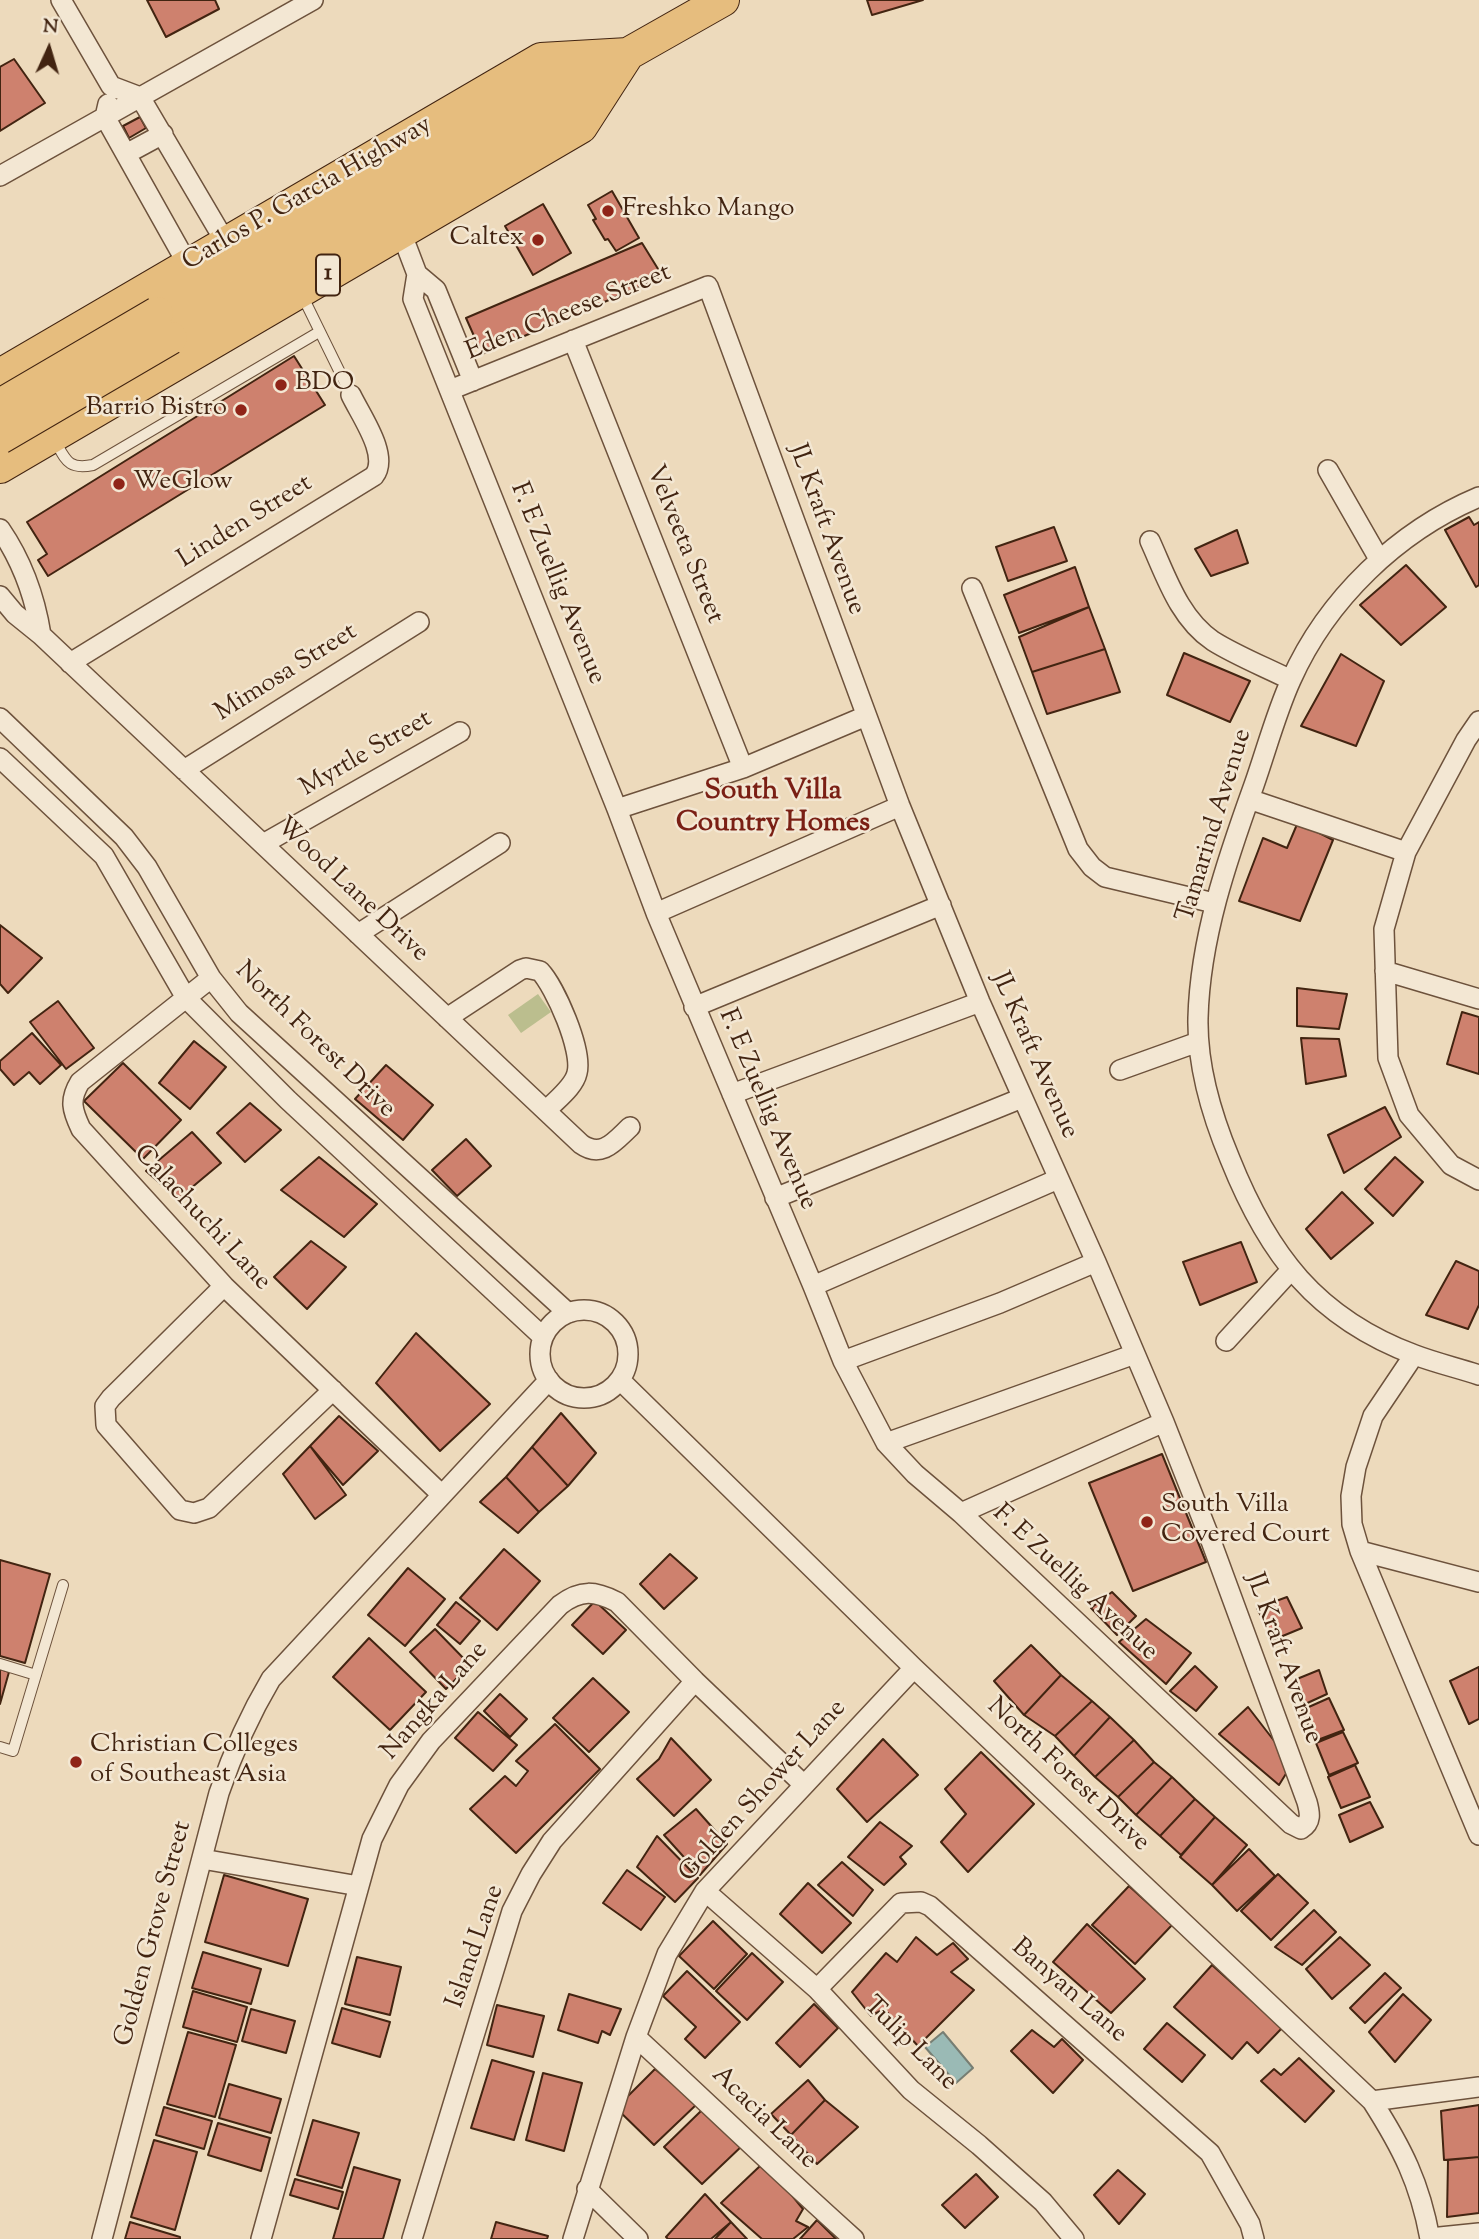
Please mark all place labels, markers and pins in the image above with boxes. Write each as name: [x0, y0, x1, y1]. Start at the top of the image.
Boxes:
place label: Freshko Mango: [622, 195, 795, 227]
marker: Freshko Mango: [600, 203, 616, 219]
place label: Caltex: [449, 224, 524, 256]
marker: Caltex: [530, 232, 546, 248]
place label: BDO: [295, 369, 354, 401]
marker: BDO: [273, 377, 289, 393]
place label: Barrio Bistro: [86, 394, 227, 426]
marker: Barrio Bistro: [233, 402, 249, 418]
place label: WeGlow: [133, 468, 233, 500]
marker: WeGlow: [111, 476, 127, 492]
place label: South Villa Covered Court: [1161, 1491, 1330, 1552]
marker: South Villa Covered Court: [1139, 1514, 1155, 1530]
place label: Christian Colleges of Southeast Asia: [90, 1731, 298, 1792]
marker: Christian Colleges of Southeast Asia: [68, 1754, 84, 1770]

